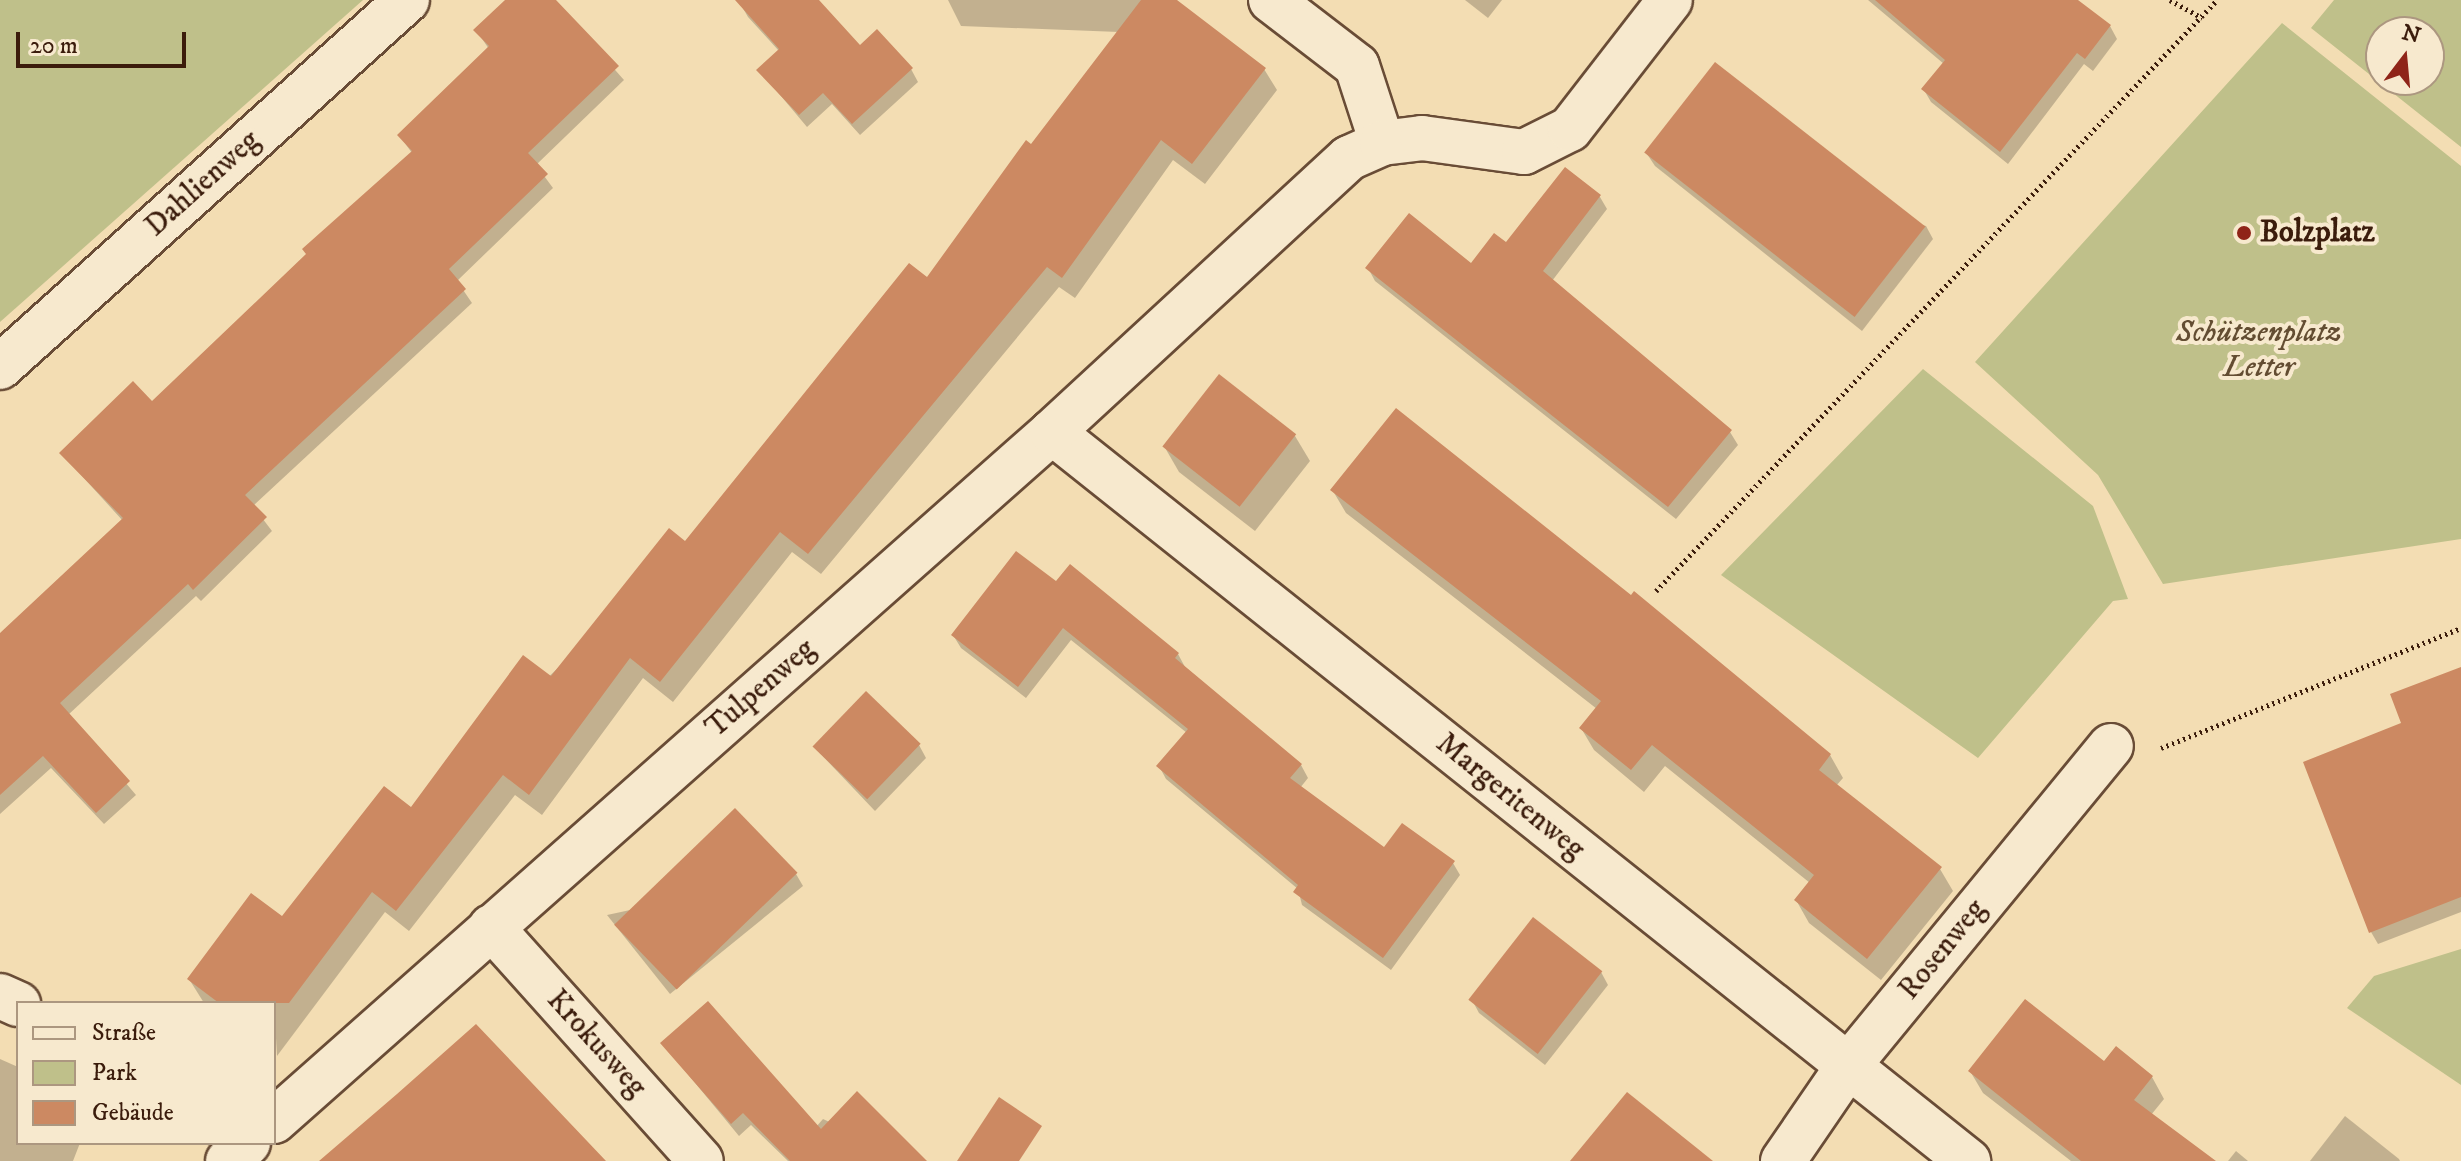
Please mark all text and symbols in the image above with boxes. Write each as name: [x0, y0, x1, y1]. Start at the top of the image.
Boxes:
scale bar: [20, 16, 190, 66]
north arrow: [2365, 16, 2445, 96]
text: N: [2399, 19, 2424, 50]
text: 20 m: [30, 31, 78, 61]
street label: Dahlienweg: [138, 123, 268, 245]
place label: Bolzplatz: [2260, 215, 2375, 251]
marker: Bolzplatz: [2235, 224, 2253, 242]
park label: Schützenplatz Letter: [2176, 315, 2342, 386]
street label: Tulpenweg: [699, 632, 823, 746]
street label: Margeritenweg: [1428, 726, 1592, 868]
street label: Rosenweg: [1892, 893, 1994, 1007]
street label: Krokusweg: [538, 983, 654, 1105]
legend: [16, 1001, 276, 1145]
text: Straße: [92, 1018, 156, 1048]
text: Park: [92, 1058, 137, 1088]
text: Gebäude: [92, 1098, 174, 1128]

